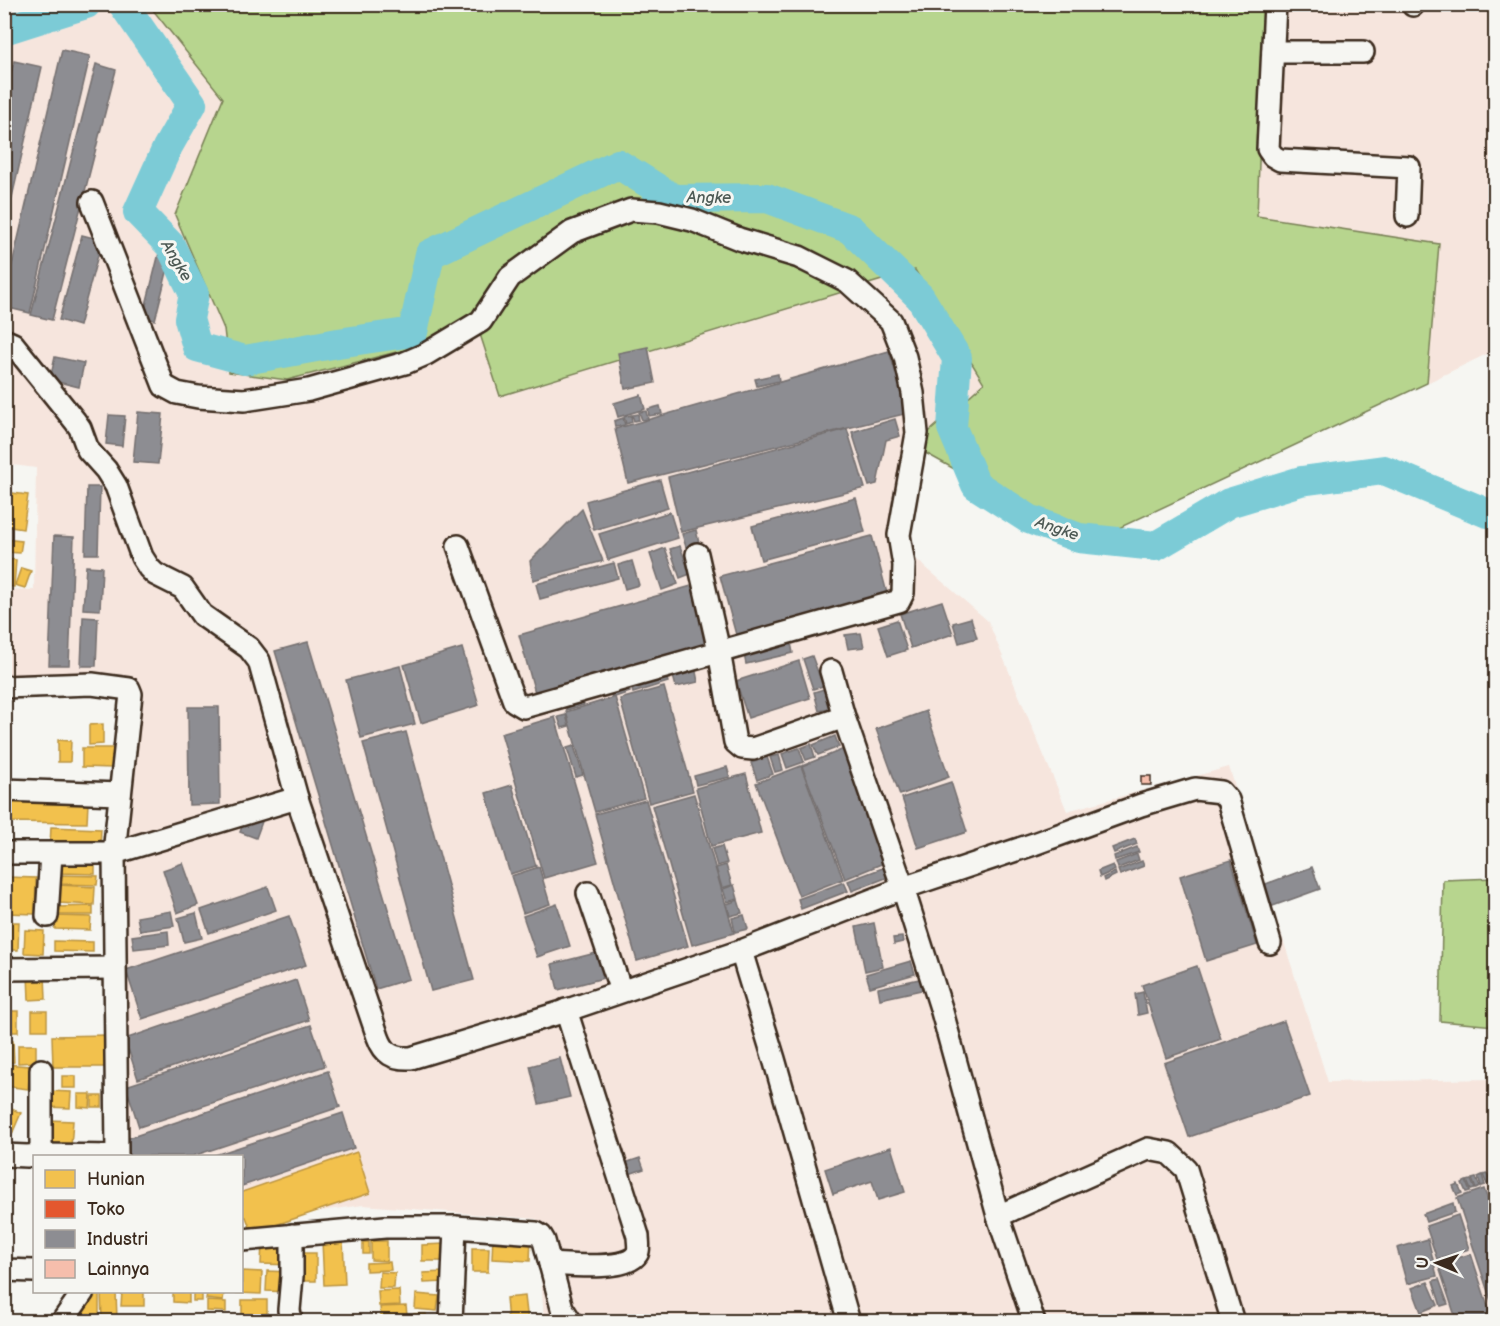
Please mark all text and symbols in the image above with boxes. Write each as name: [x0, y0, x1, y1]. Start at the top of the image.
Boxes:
water label: Angke: [686, 189, 731, 208]
water label: Angke: [156, 236, 196, 285]
water label: Angke: [1032, 512, 1081, 545]
legend: [33, 1155, 243, 1293]
text: Hunian: [87, 1169, 145, 1190]
text: Toko: [87, 1199, 125, 1220]
text: Industri: [87, 1229, 148, 1250]
north arrow: [1407, 1233, 1467, 1293]
text: U: [1414, 1256, 1433, 1269]
text: Lainnya: [87, 1259, 149, 1280]

